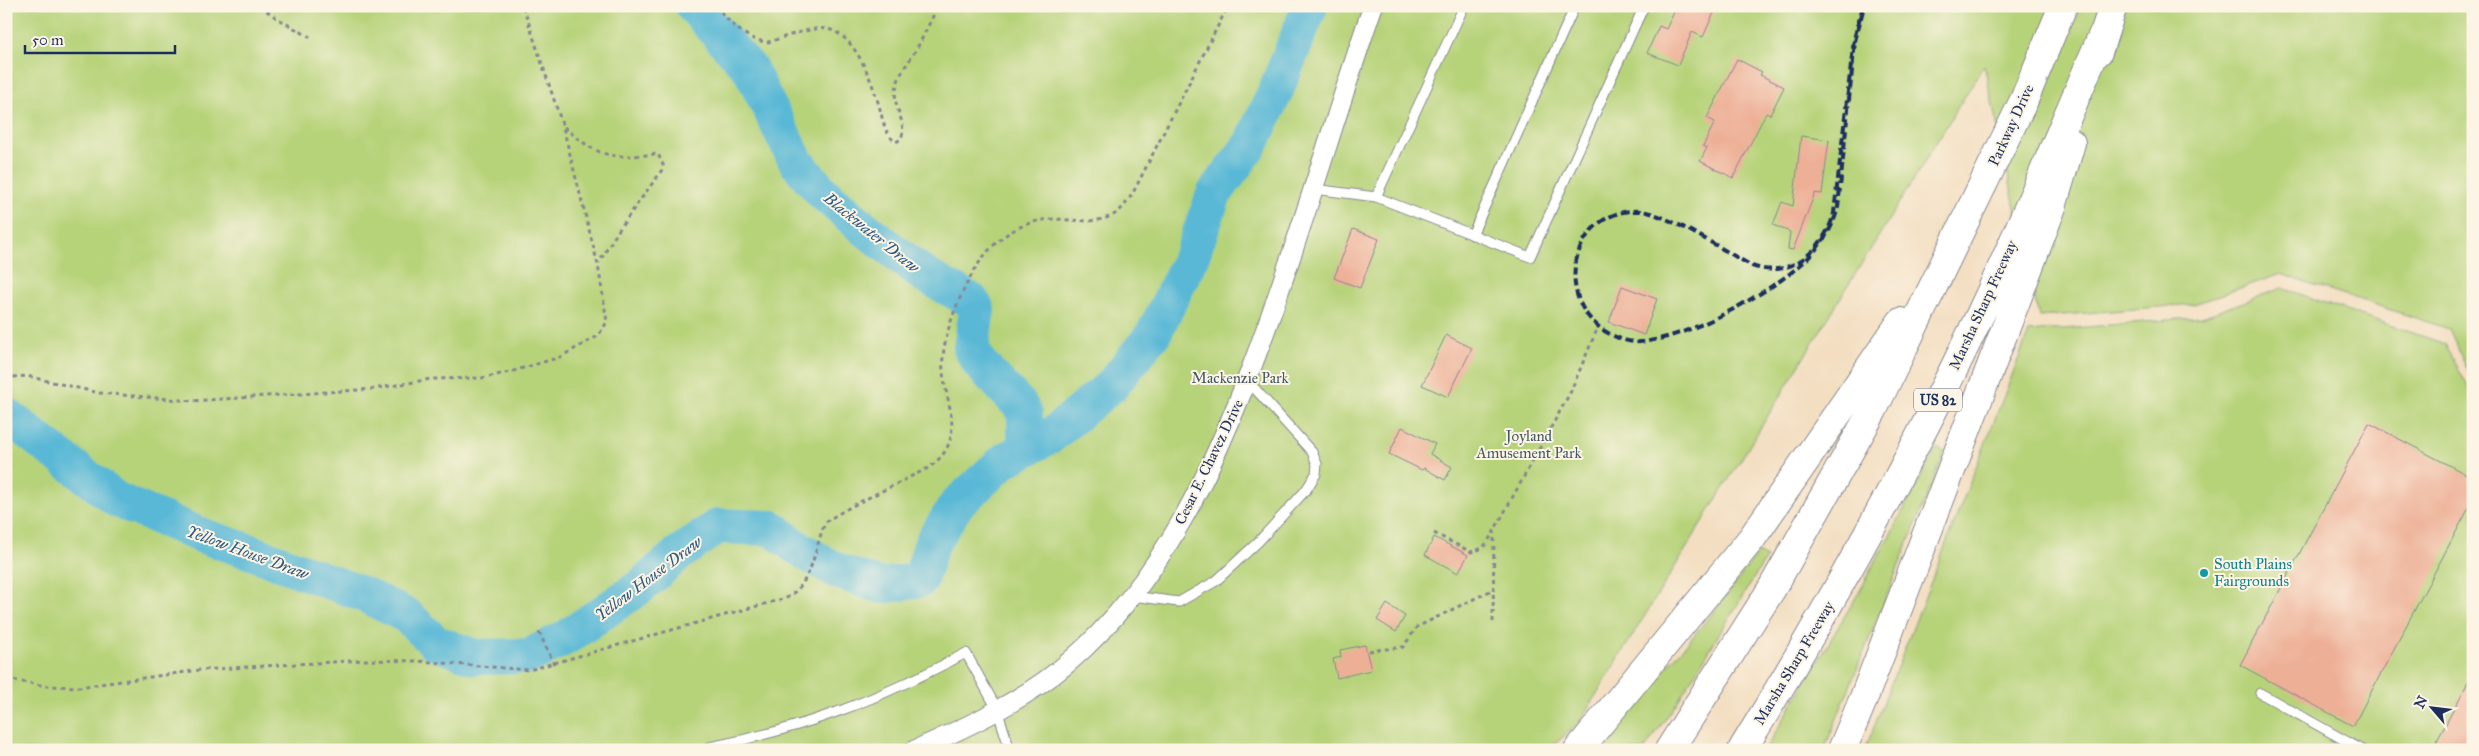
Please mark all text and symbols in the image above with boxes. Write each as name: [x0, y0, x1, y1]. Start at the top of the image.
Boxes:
scale bar: [25, 22, 175, 54]
text: 50 m: [32, 31, 64, 49]
street label: Parkway Drive: [1984, 81, 2038, 169]
water label: Blackwater Draw: [820, 188, 924, 277]
street label: Marsha Sharp Freeway: [1945, 236, 2021, 373]
park label: Mackenzie Park: [1192, 369, 1288, 387]
road number: US 82: [1914, 388, 1962, 412]
street label: Cesar E. Chavez Drive: [1171, 396, 1247, 528]
park label: Joyland Amusement Park: [1476, 427, 1581, 462]
water label: Yellow House Draw: [184, 522, 313, 584]
water label: Yellow House Draw: [592, 531, 706, 624]
place label: South Plains Fairgrounds: [2214, 555, 2292, 590]
marker: South Plains Fairgrounds: [2198, 567, 2210, 579]
street label: Marsha Sharp Freeway: [1750, 597, 1838, 728]
north arrow: [2406, 684, 2456, 734]
text: N: [2411, 693, 2431, 711]

